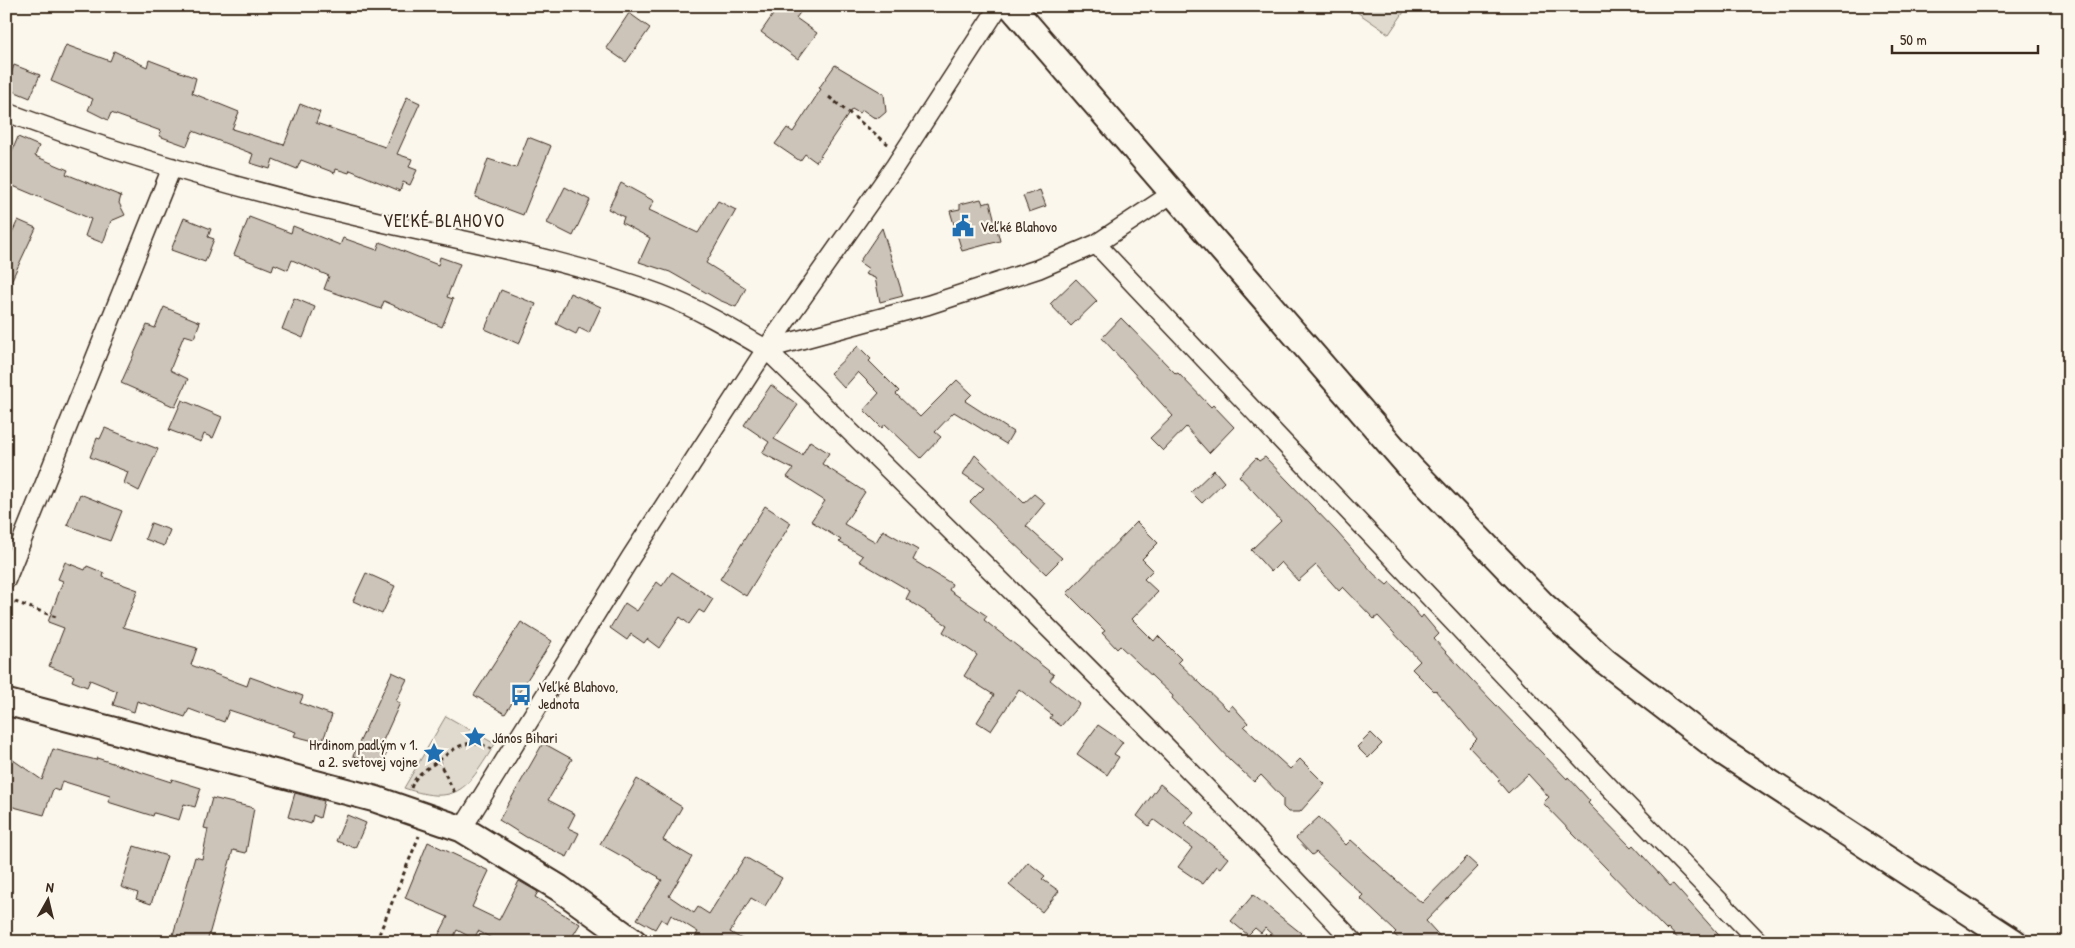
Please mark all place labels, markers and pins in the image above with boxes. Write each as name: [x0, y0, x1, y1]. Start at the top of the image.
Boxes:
public building icon: Veľké Blahovo: [950, 213, 976, 239]
place label: Veľké Blahovo: [980, 216, 1057, 237]
place label: Veľké Blahovo, Jednota: [538, 676, 618, 714]
bus stop icon: Veľké Blahovo, Jednota: [508, 682, 534, 708]
place icon: János Bihari: [462, 724, 488, 750]
place label: János Bihari: [492, 727, 558, 748]
place label: Hrdinom padlým v 1. a 2. svetovej vojne: [309, 734, 418, 772]
place icon: Hrdinom padlým v 1. a 2. svetovej vojne: [421, 740, 447, 766]

